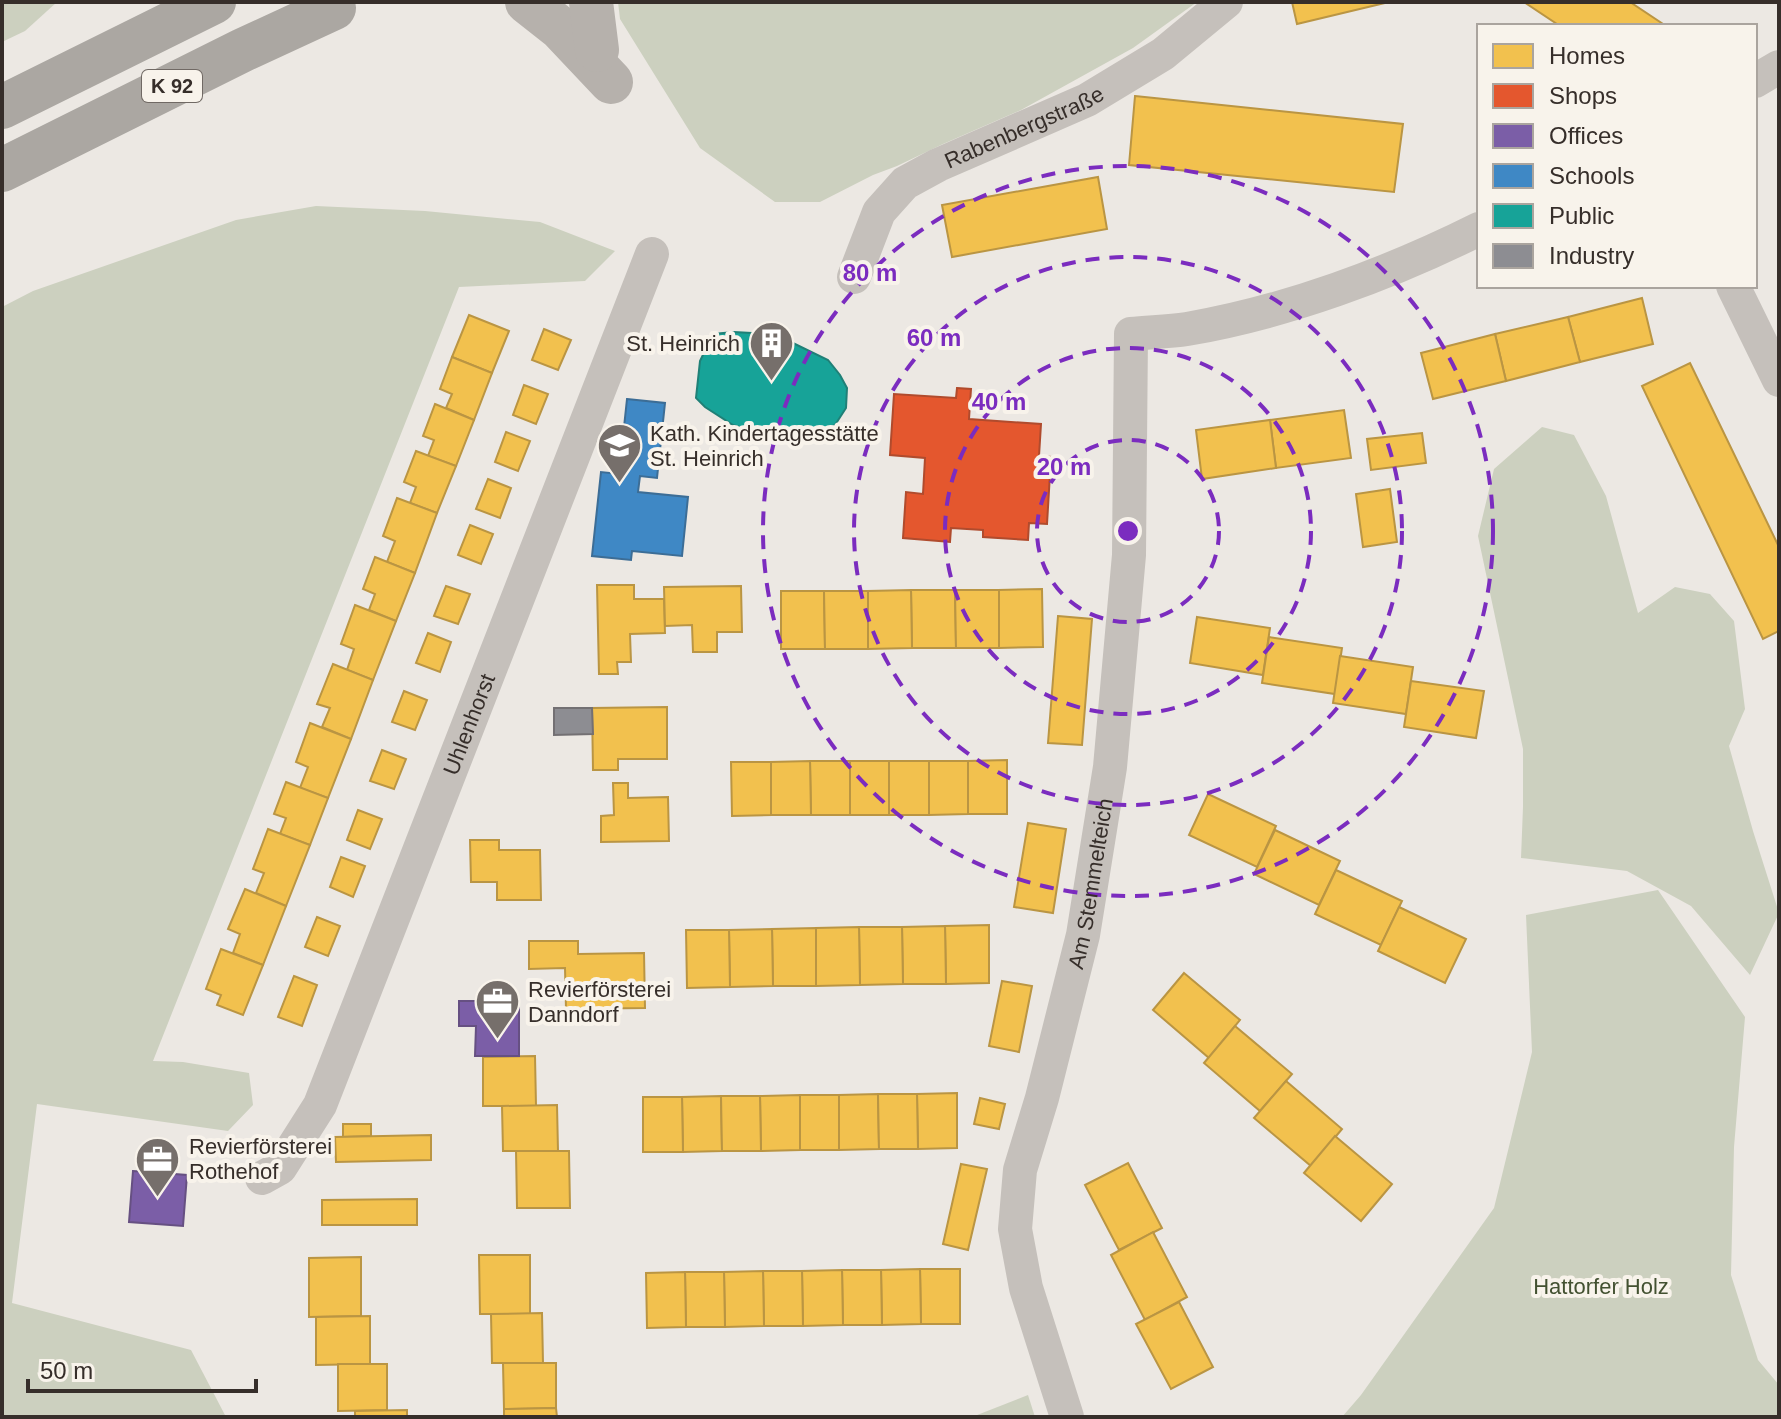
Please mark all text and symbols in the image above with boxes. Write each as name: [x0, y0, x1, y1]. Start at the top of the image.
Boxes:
legend: [1477, 24, 1757, 288]
text: Homes: [1549, 42, 1625, 69]
road number: K 92: [142, 70, 202, 102]
street label: Rabenbergstraße: [940, 81, 1108, 173]
text: Shops: [1549, 82, 1617, 109]
text: Offices: [1549, 122, 1623, 149]
text: Schools: [1549, 162, 1634, 189]
text: Public: [1549, 202, 1614, 229]
text: Industry: [1549, 242, 1634, 269]
text: 80 m: [843, 259, 897, 286]
building icon: St. Heinrich: [747, 319, 795, 382]
text: 60 m: [907, 324, 961, 351]
place label: St. Heinrich: [626, 331, 740, 356]
text: 40 m: [972, 388, 1026, 415]
place label: Kath. Kindertagesstätte St. Heinrich: [650, 421, 879, 471]
school or university icon: Kath. Kindertagesstätte St. Heinrich: [595, 422, 643, 485]
text: 20 m: [1037, 453, 1091, 480]
centre of rings: [1114, 517, 1142, 545]
street label: Uhlenhorst: [438, 670, 500, 778]
street label: Am Stemmelteich: [1063, 796, 1117, 971]
place label: Revierförsterei Danndorf: [528, 977, 671, 1027]
office icon: Revierförsterei Danndorf: [473, 978, 521, 1041]
place label: Revierförsterei Rothehof: [189, 1134, 332, 1184]
office icon: Revierförsterei Rothehof: [134, 1135, 182, 1198]
park label: Hattorfer Holz: [1533, 1274, 1669, 1299]
scale bar: [28, 1343, 256, 1393]
text: 50 m: [40, 1357, 93, 1384]

